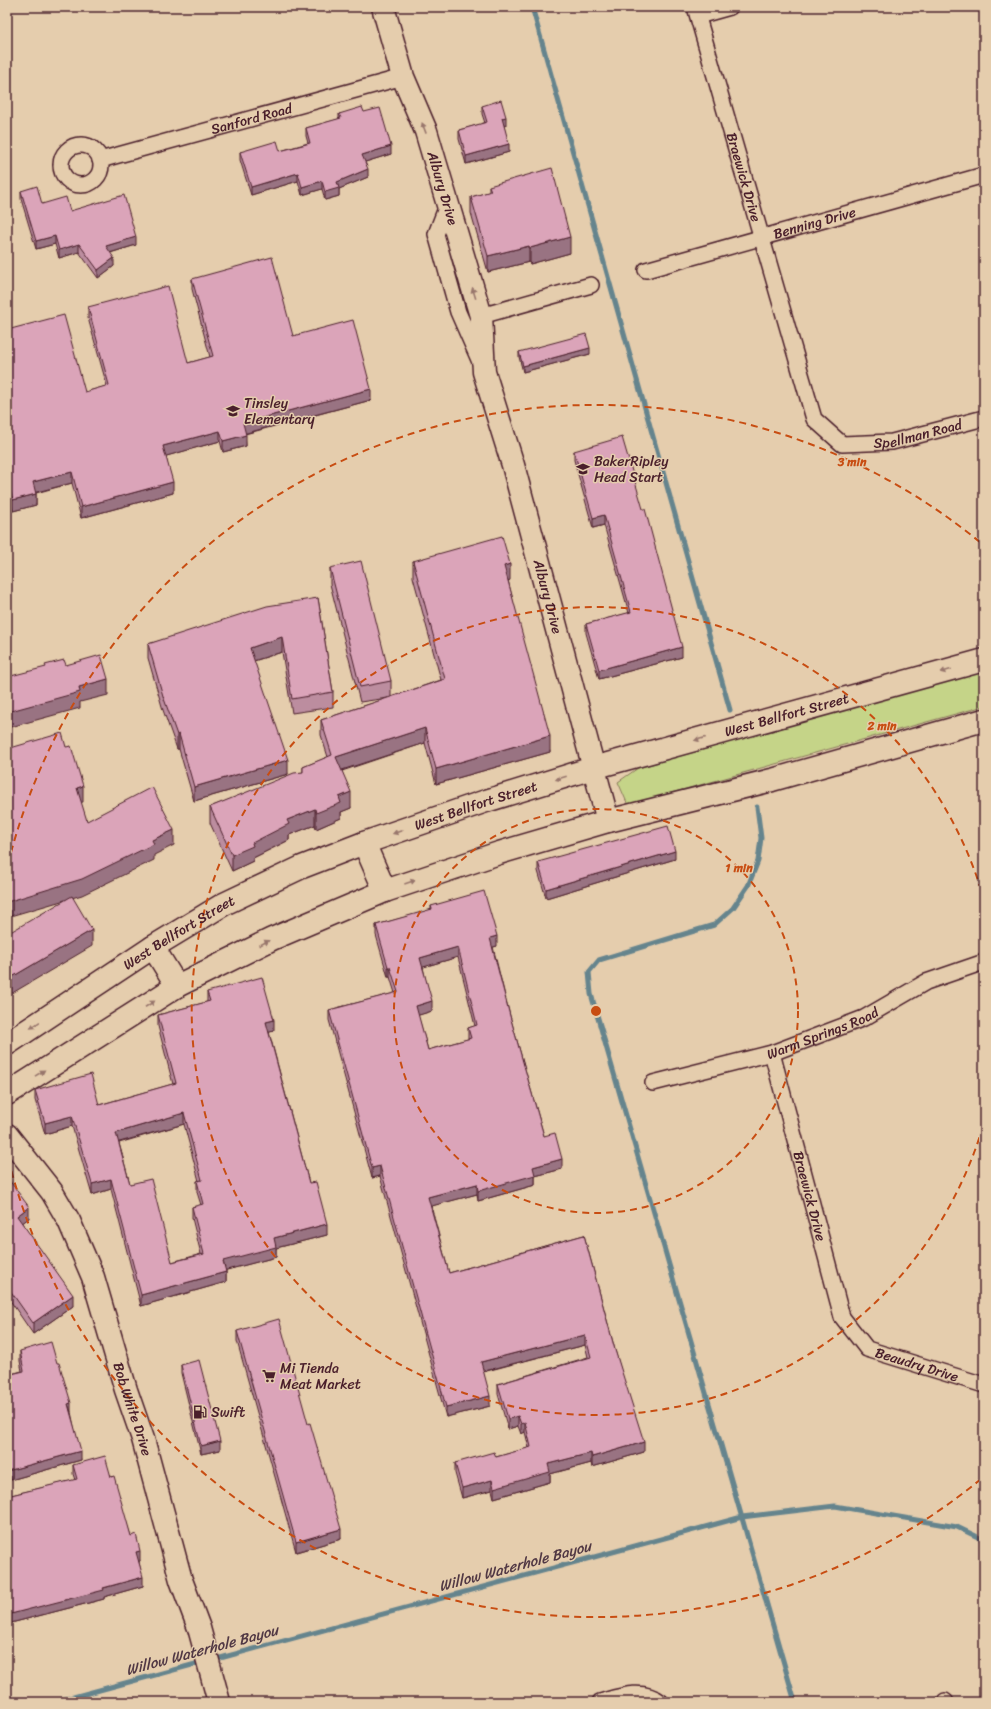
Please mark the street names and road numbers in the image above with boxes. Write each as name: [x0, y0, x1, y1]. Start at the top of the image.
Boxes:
street label: Sanford Road: [208, 96, 297, 142]
street label: Braewick Drive: [719, 129, 768, 225]
street label: Albury Drive: [419, 147, 465, 228]
street label: Benning Drive: [770, 200, 859, 247]
street label: Spellman Road: [873, 412, 966, 456]
street label: Albury Drive: [525, 556, 570, 637]
street label: West Bellfort Street: [722, 686, 852, 744]
street label: West Bellfort Street: [411, 774, 540, 838]
street label: West Bellfort Street: [118, 889, 239, 977]
street label: Warm Springs Road: [763, 999, 885, 1067]
street label: Braewick Drive: [786, 1148, 833, 1244]
street label: Beaudry Drive: [872, 1340, 962, 1389]
street label: Bob White Drive: [106, 1359, 159, 1459]

